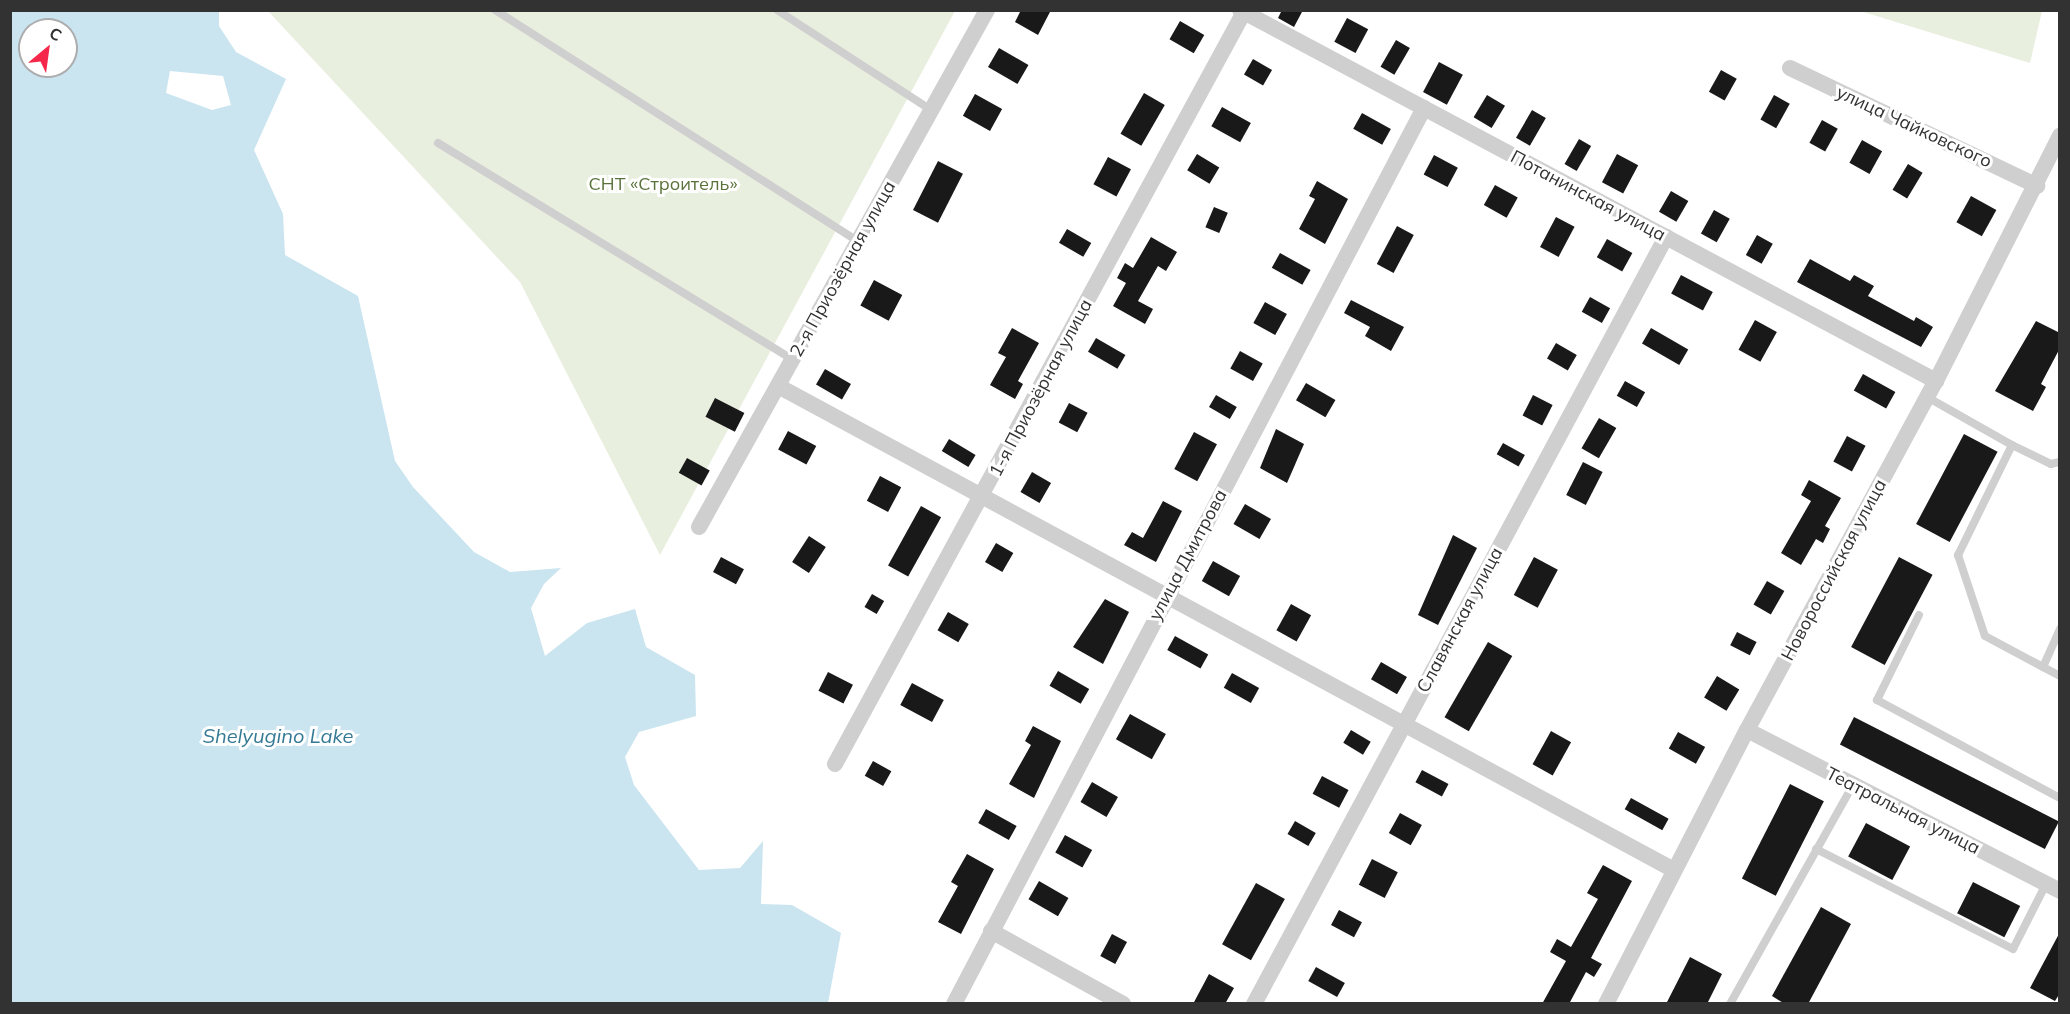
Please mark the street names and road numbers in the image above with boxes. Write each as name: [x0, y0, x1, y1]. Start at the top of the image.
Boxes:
street label: улица Чайковского: [1833, 81, 1995, 173]
street label: Потанинская улица: [1507, 146, 1669, 246]
street label: 2-я Приозёрная улица: [786, 177, 900, 361]
street label: 1-я Приозёрная улица: [985, 296, 1097, 480]
street label: Новороссийская улица: [1777, 475, 1891, 665]
street label: улица Дмитрова: [1144, 486, 1232, 624]
street label: Славянская улица: [1413, 544, 1507, 696]
street label: Театральная улица: [1822, 763, 1984, 859]

